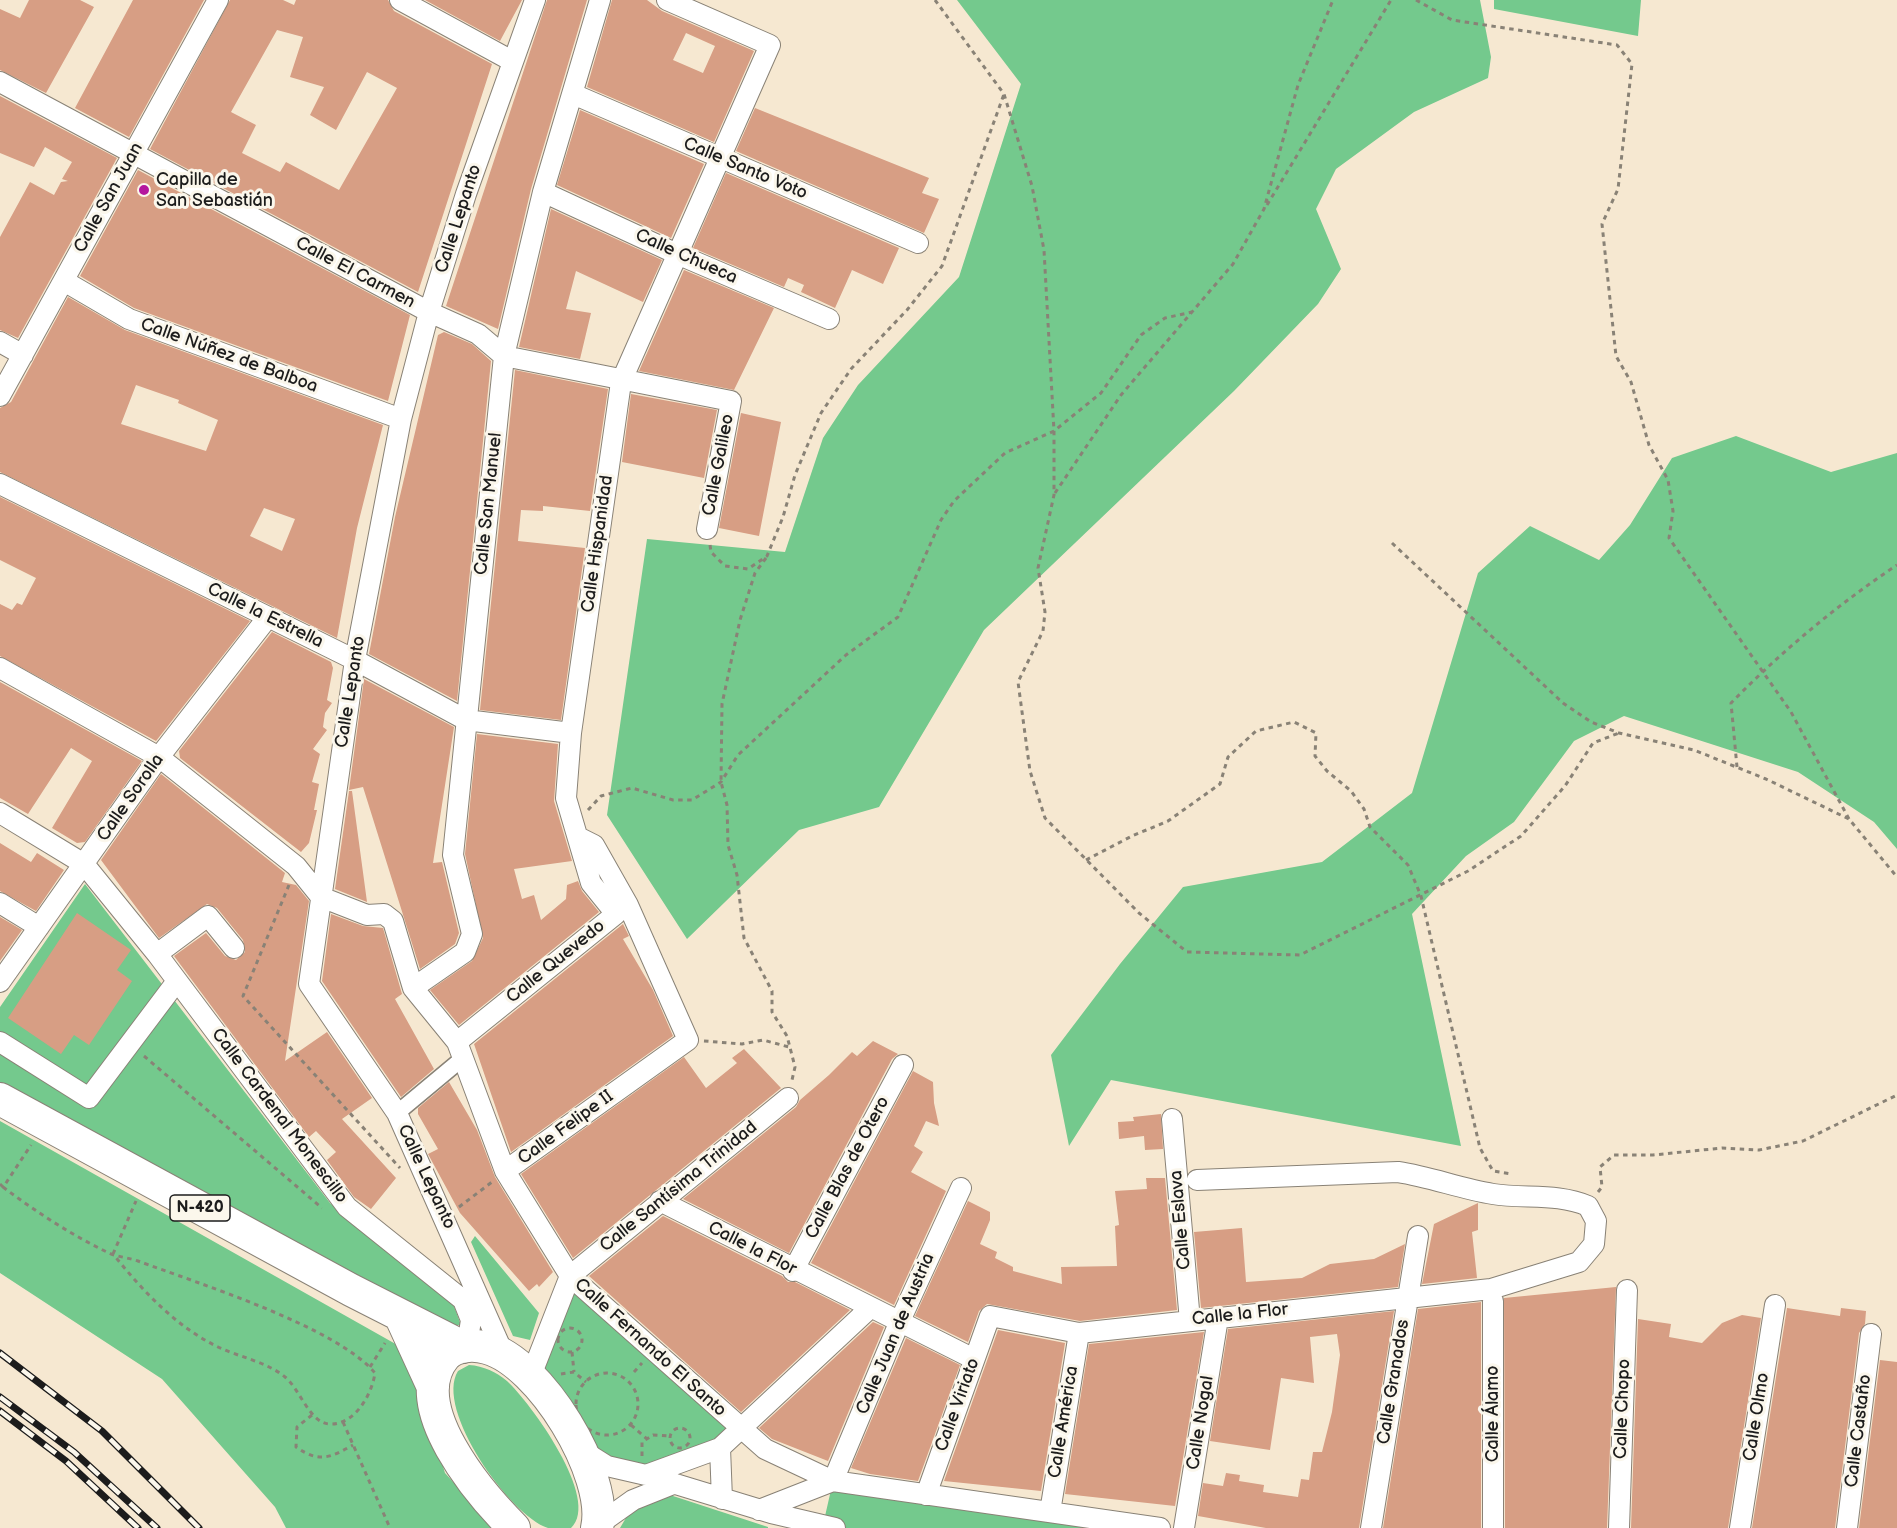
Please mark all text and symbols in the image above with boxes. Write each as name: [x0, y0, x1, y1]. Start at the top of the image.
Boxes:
street label: Calle Santo Voto: [680, 133, 810, 205]
street label: Calle San Juan: [70, 139, 148, 257]
street label: Calle Lepanto: [431, 162, 487, 276]
place label: Capilla de San Sebastián: [156, 169, 273, 212]
marker: Capilla de San Sebastián: [137, 183, 151, 197]
street label: Calle Chueca: [632, 225, 740, 289]
street label: Calle El Carmen: [291, 232, 419, 314]
street label: Calle Núñez de Balboa: [137, 314, 321, 398]
street label: Calle Galileo: [699, 412, 739, 518]
street label: Calle San Manuel: [471, 432, 507, 576]
street label: Calle Hispanidad: [578, 474, 618, 614]
street label: Calle la Estrella: [203, 579, 327, 653]
street label: Calle Lepanto: [332, 635, 370, 749]
street label: Calle Sorolla: [93, 750, 169, 846]
street label: Calle Quevedo: [502, 916, 610, 1008]
street label: Calle Cardenal Monescillo: [206, 1024, 352, 1208]
street label: Calle Felipe II: [514, 1086, 618, 1170]
street label: Calle Blas de Otero: [801, 1093, 895, 1243]
street label: Calle Santísima Trinidad: [596, 1117, 762, 1257]
street label: Calle Lepanto: [392, 1121, 460, 1233]
street label: Calle Eslava: [1166, 1169, 1196, 1271]
road number: N-420: [170, 1195, 230, 1221]
street label: Calle la Flor: [704, 1217, 800, 1281]
street label: Calle Juan de Austria: [852, 1250, 940, 1418]
street label: Calle Fernando El Santo: [570, 1274, 730, 1422]
street label: Calle la Flor: [1191, 1299, 1289, 1331]
street label: Calle Granados: [1373, 1318, 1415, 1446]
street label: Calle Viriato: [931, 1355, 985, 1455]
street label: Calle Chopo: [1610, 1359, 1636, 1459]
street label: Calle América: [1044, 1364, 1084, 1480]
street label: Calle Álamo: [1482, 1366, 1504, 1462]
street label: Calle Olmo: [1739, 1371, 1775, 1463]
street label: Calle Castaño: [1841, 1373, 1877, 1489]
street label: Calle Nogal: [1183, 1374, 1219, 1472]

